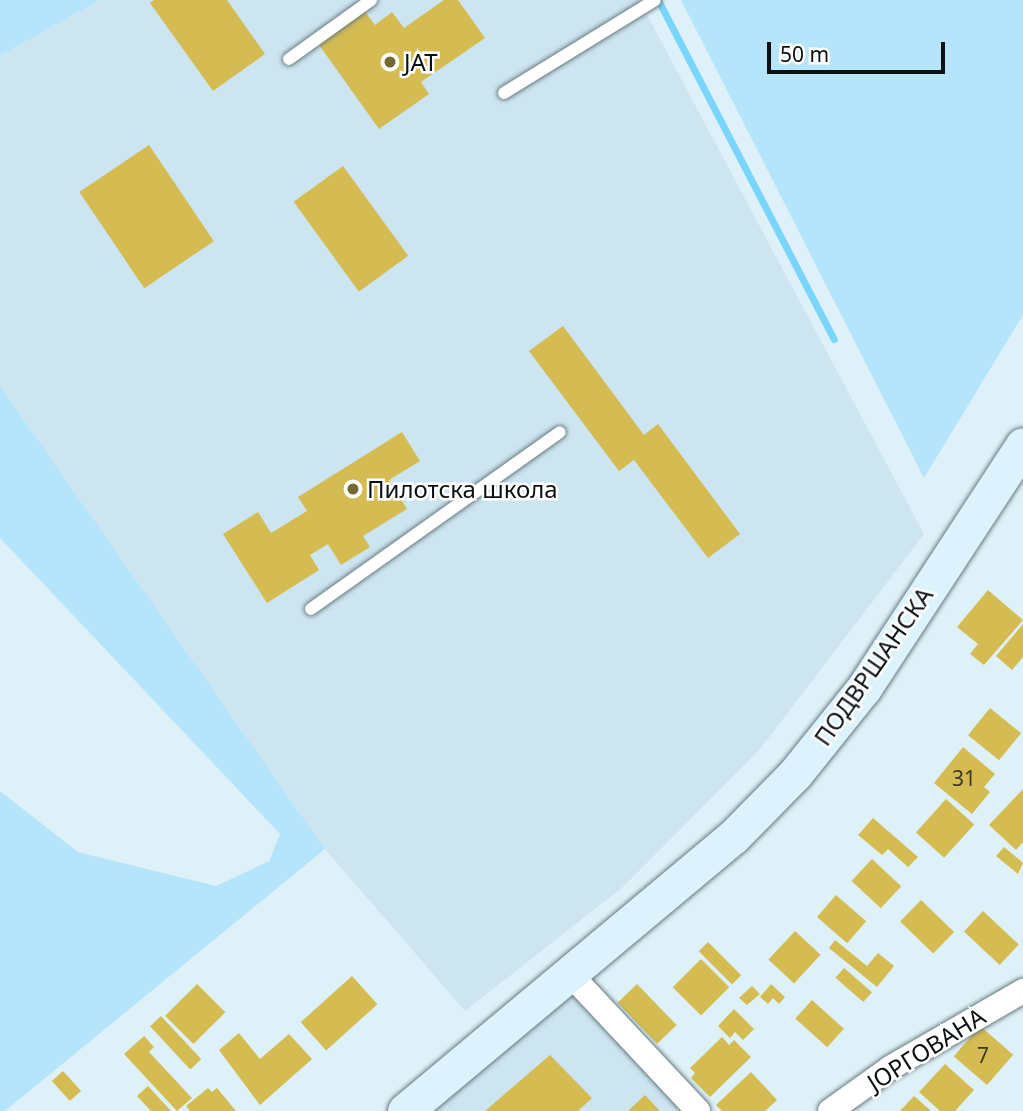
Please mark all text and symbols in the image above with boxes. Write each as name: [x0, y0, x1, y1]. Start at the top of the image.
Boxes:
scale bar: [771, 28, 950, 72]
text: 50 m: [780, 40, 829, 68]
place label: ЈАТ: [404, 48, 438, 76]
marker: ЈАТ: [382, 54, 398, 70]
place label: Пилотска школа: [367, 475, 558, 503]
marker: Пилотска школа: [345, 481, 361, 497]
street label: ПОДВРШАНСКА: [808, 581, 938, 751]
house number: 31: [952, 765, 976, 791]
street label: ЈОРГОВАНА: [862, 1001, 990, 1097]
house number: 7: [977, 1042, 989, 1068]

